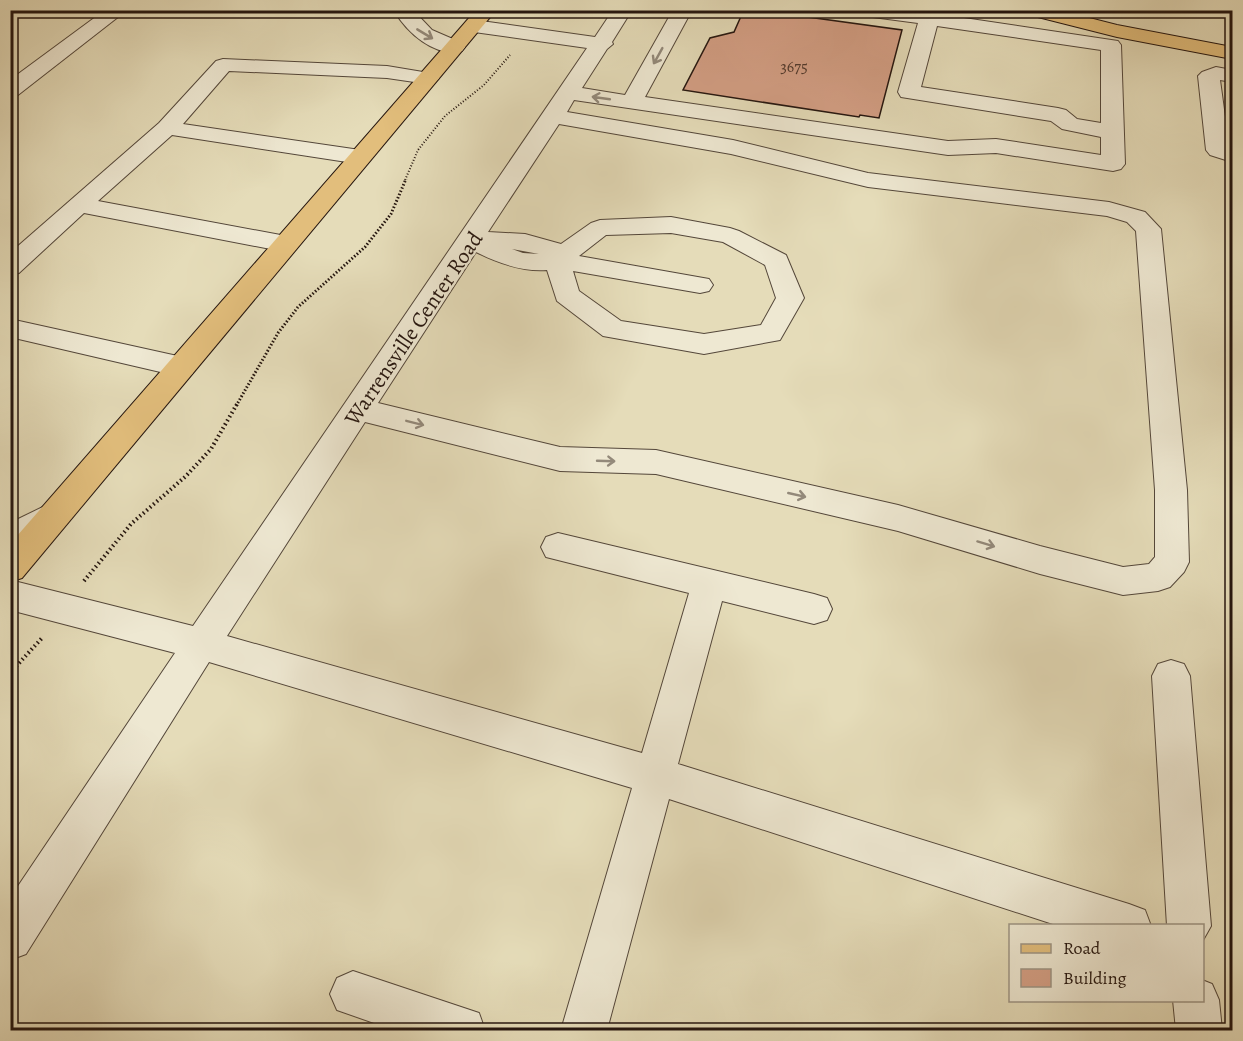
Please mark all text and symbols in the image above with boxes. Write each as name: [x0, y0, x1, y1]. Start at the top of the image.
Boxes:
one-way arrow: [416, 29, 433, 41]
one-way arrow: [652, 47, 663, 65]
house number: 3675: [780, 56, 808, 78]
one-way arrow: [592, 92, 611, 103]
street label: Warrensville Center Road: [337, 225, 490, 432]
one-way arrow: [405, 418, 424, 430]
one-way arrow: [595, 456, 615, 467]
one-way arrow: [787, 490, 806, 501]
one-way arrow: [976, 539, 995, 550]
legend: [1009, 924, 1204, 1002]
text: Road: [1063, 936, 1101, 960]
text: Building: [1063, 966, 1127, 990]

